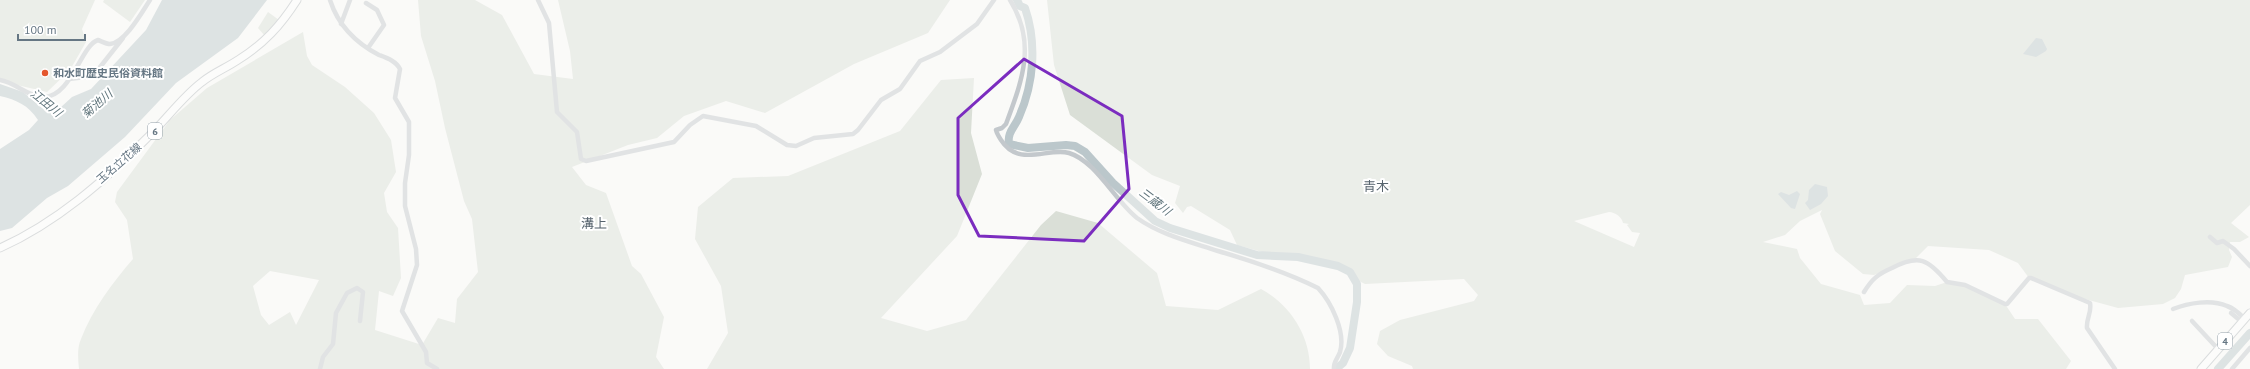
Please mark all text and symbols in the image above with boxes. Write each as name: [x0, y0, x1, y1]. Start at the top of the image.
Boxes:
scale bar: [18, 16, 85, 42]
text: 100 m: [24, 22, 57, 37]
place label: 和水町歴史民俗資料館: [53, 66, 163, 80]
marker: 和水町歴史民俗資料館: [40, 68, 50, 78]
water label: 江田川: [28, 85, 67, 121]
water label: 菊池川: [78, 85, 117, 121]
road number: 6: [148, 123, 162, 139]
street label: 玉名立花線: [94, 140, 144, 186]
district label: 青木: [1363, 178, 1389, 195]
water label: 三蔵川: [1136, 185, 1176, 220]
district label: 溝上: [581, 215, 607, 232]
road number: 4: [2218, 333, 2232, 349]

